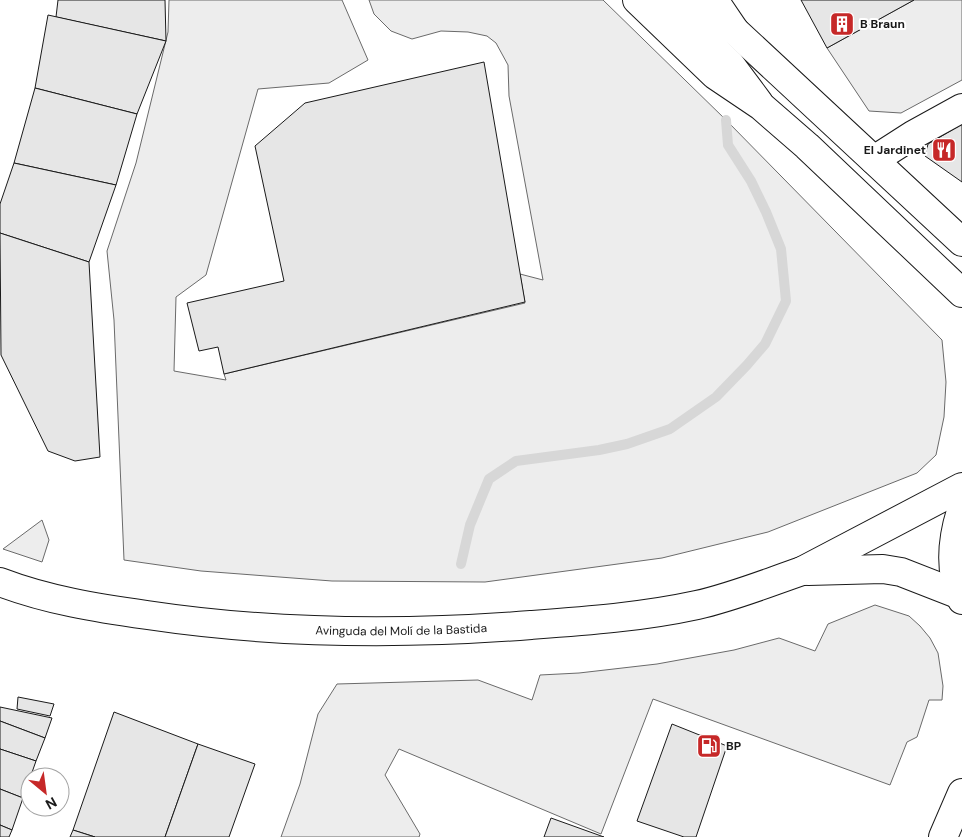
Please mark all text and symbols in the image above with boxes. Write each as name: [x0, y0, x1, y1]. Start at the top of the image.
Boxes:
building icon: B Braun: [829, 11, 855, 37]
place label: B Braun: [860, 16, 905, 32]
restaurant icon: El Jardinet: [931, 137, 957, 163]
place label: El Jardinet: [864, 142, 926, 158]
street label: Avinguda del Molí de la Bastida: [315, 620, 487, 639]
fuel station icon: BP: [696, 733, 722, 759]
place label: BP: [726, 738, 741, 754]
north arrow: [20, 767, 70, 817]
text: N: [42, 793, 60, 814]

